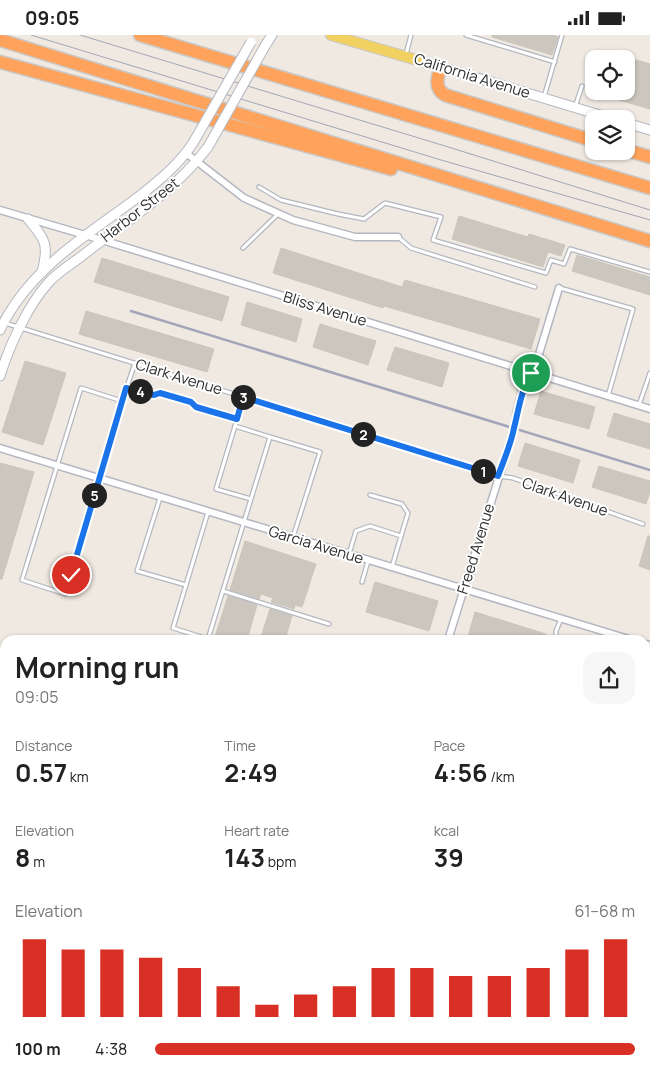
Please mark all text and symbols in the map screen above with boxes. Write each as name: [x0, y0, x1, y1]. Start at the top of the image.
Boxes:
text: 09:05: [25, 5, 79, 31]
street label: California Avenue: [411, 48, 533, 103]
map controls: [585, 50, 635, 160]
button: locate: [585, 50, 635, 100]
button: layers: [585, 110, 635, 160]
street label: Harbor Street: [96, 172, 183, 247]
street label: Bliss Avenue: [281, 286, 370, 331]
pin: [510, 352, 552, 394]
street label: Clark Avenue: [133, 353, 225, 400]
icon: arrive: [517, 359, 545, 387]
pin: 4: [128, 379, 152, 403]
text: 4: [136, 382, 145, 401]
pin: 3: [230, 385, 256, 409]
text: 3: [239, 388, 248, 407]
pin: 2: [350, 421, 376, 447]
text: 2: [359, 425, 368, 444]
pin: 1: [470, 459, 496, 483]
text: 1: [480, 462, 487, 481]
street label: Clark Avenue: [519, 472, 611, 521]
pin: 5: [82, 483, 106, 507]
text: 5: [90, 486, 99, 505]
street label: Freed Avenue: [452, 501, 499, 597]
street label: Garcia Avenue: [266, 520, 366, 569]
pin: [50, 554, 92, 596]
icon: check: [57, 561, 85, 589]
text: Morning run: [15, 648, 179, 686]
button: share: [583, 652, 635, 704]
text: 09:05: [15, 686, 58, 708]
text: Distance: [15, 736, 72, 755]
text: Time: [224, 736, 256, 755]
text: Pace: [434, 736, 465, 755]
text: 0.57: [15, 755, 67, 790]
text: 2:49: [224, 755, 278, 790]
text: 4:56: [434, 755, 488, 790]
text: km: [67, 767, 89, 786]
text: /km: [488, 767, 515, 786]
text: Elevation: [15, 821, 74, 840]
text: Heart rate: [224, 821, 289, 840]
text: kcal: [434, 821, 459, 840]
text: 8: [15, 840, 30, 875]
text: 143: [224, 840, 265, 875]
text: 39: [434, 840, 464, 875]
text: m: [30, 852, 45, 871]
text: bpm: [265, 852, 296, 871]
text: Elevation: [15, 900, 83, 922]
text: 61–68 m: [574, 900, 635, 922]
text: 100 m: [15, 1038, 61, 1060]
text: 4:38: [95, 1038, 127, 1060]

